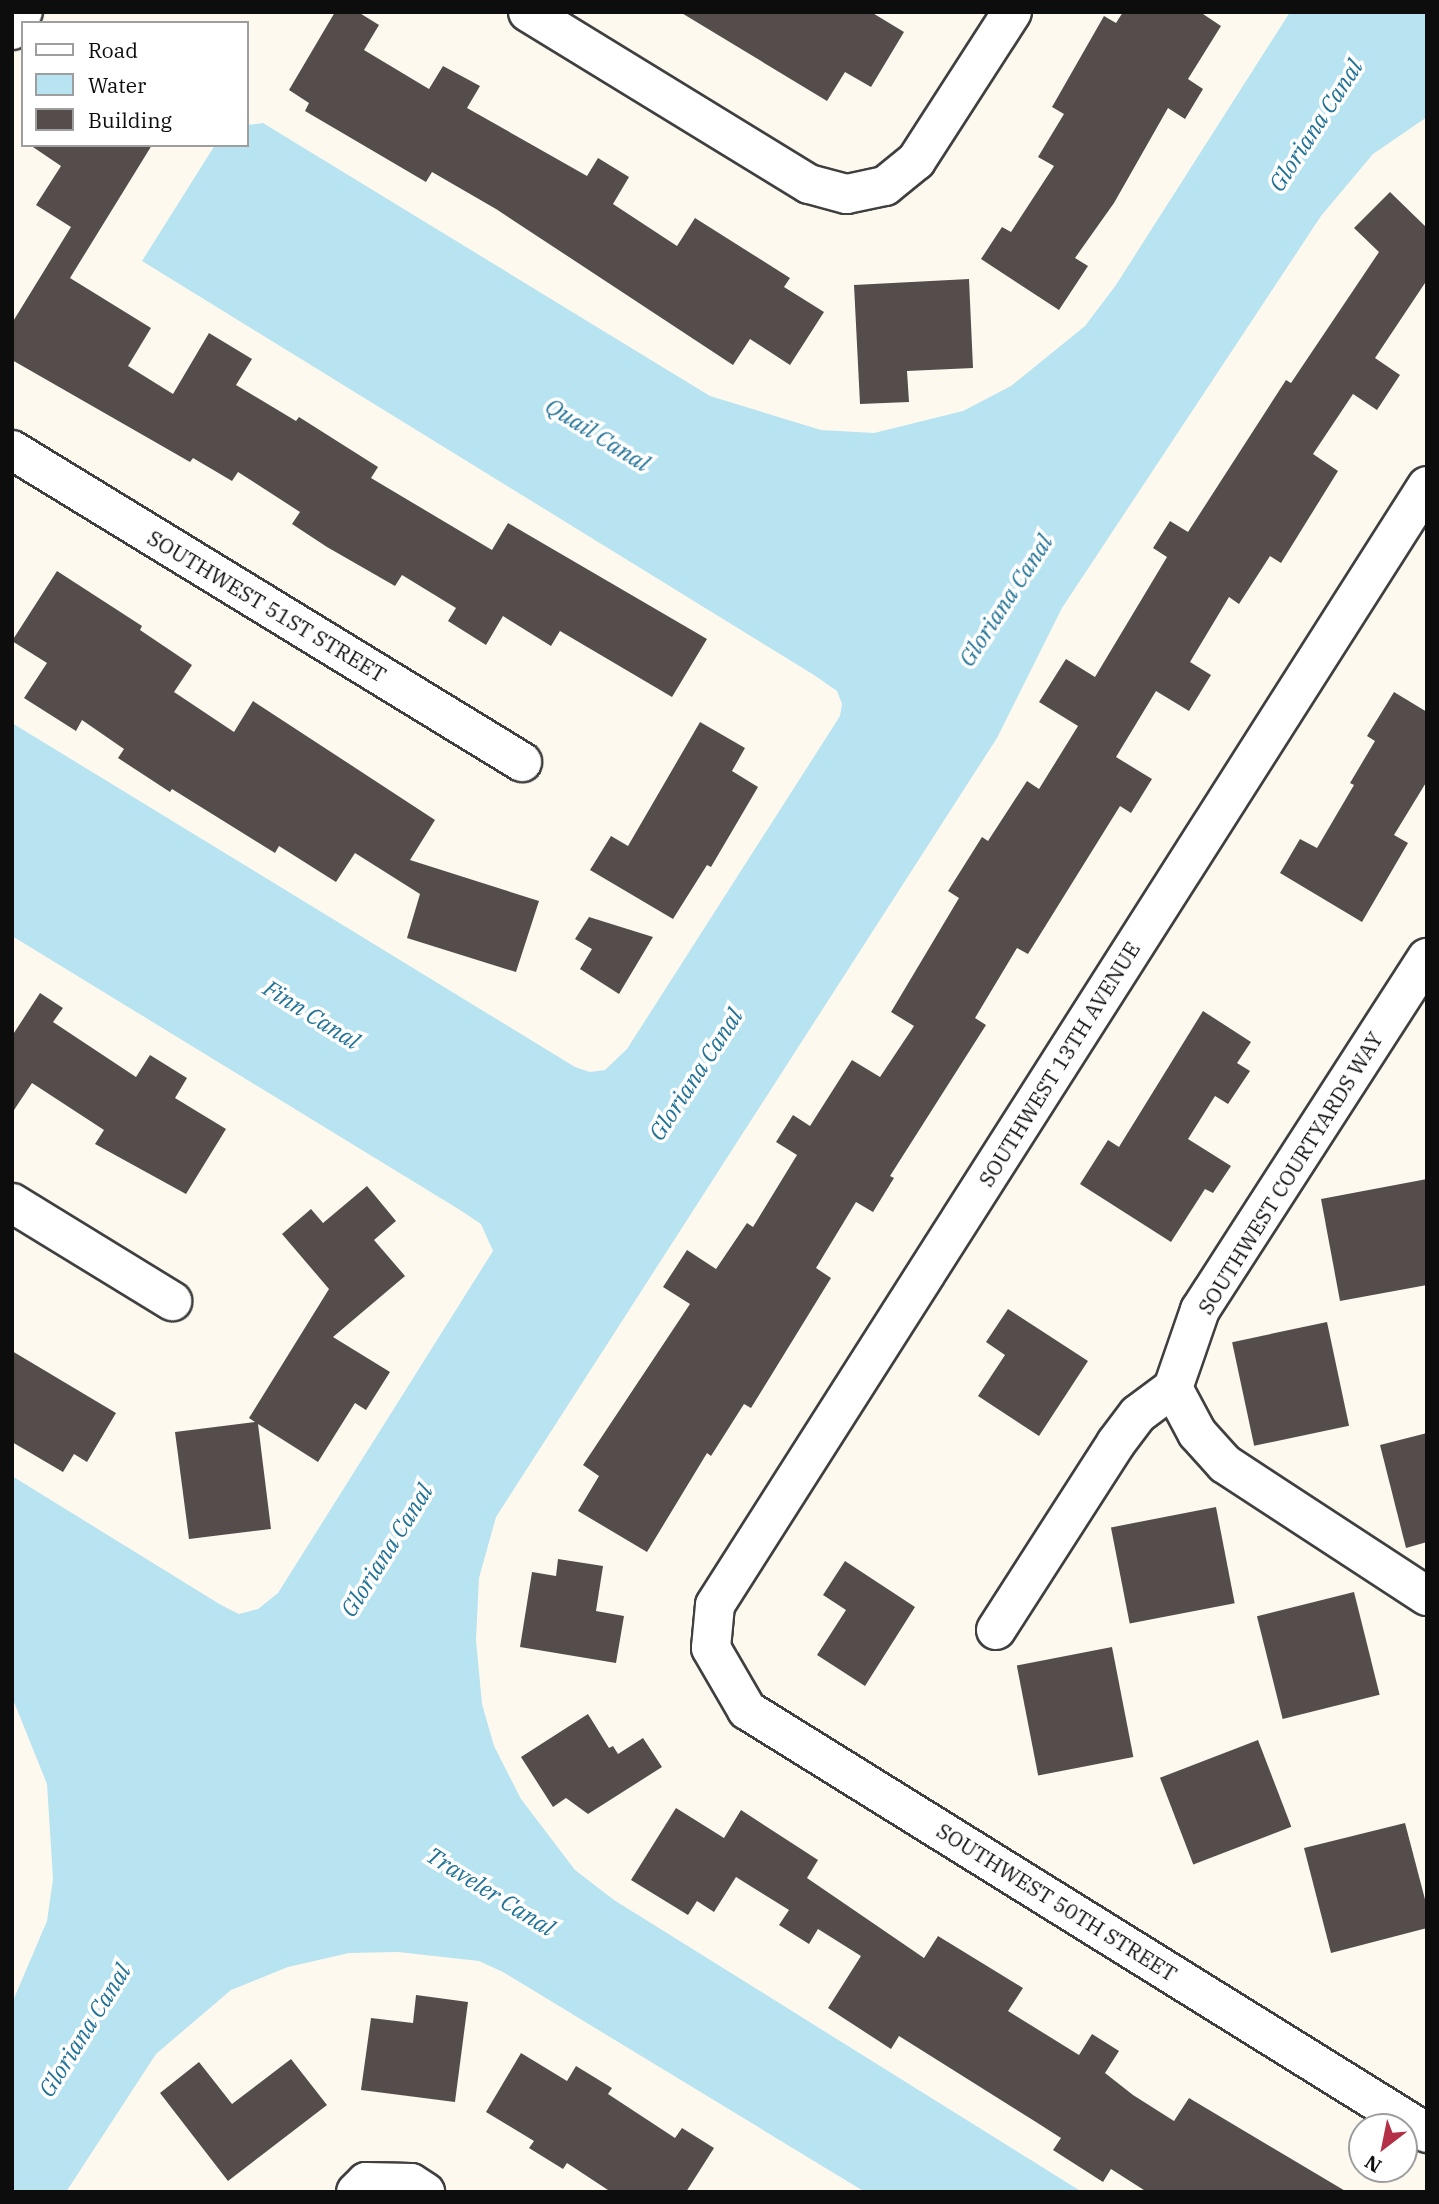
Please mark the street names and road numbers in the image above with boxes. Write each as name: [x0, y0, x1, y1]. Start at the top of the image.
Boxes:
street label: SOUTHWEST 51ST STREET: [143, 525, 391, 687]
street label: SOUTHWEST 13TH AVENUE: [973, 937, 1145, 1191]
street label: SOUTHWEST COURTYARDS WAY: [1192, 1027, 1388, 1319]
street label: SOUTHWEST 50TH STREET: [932, 1818, 1182, 1986]

